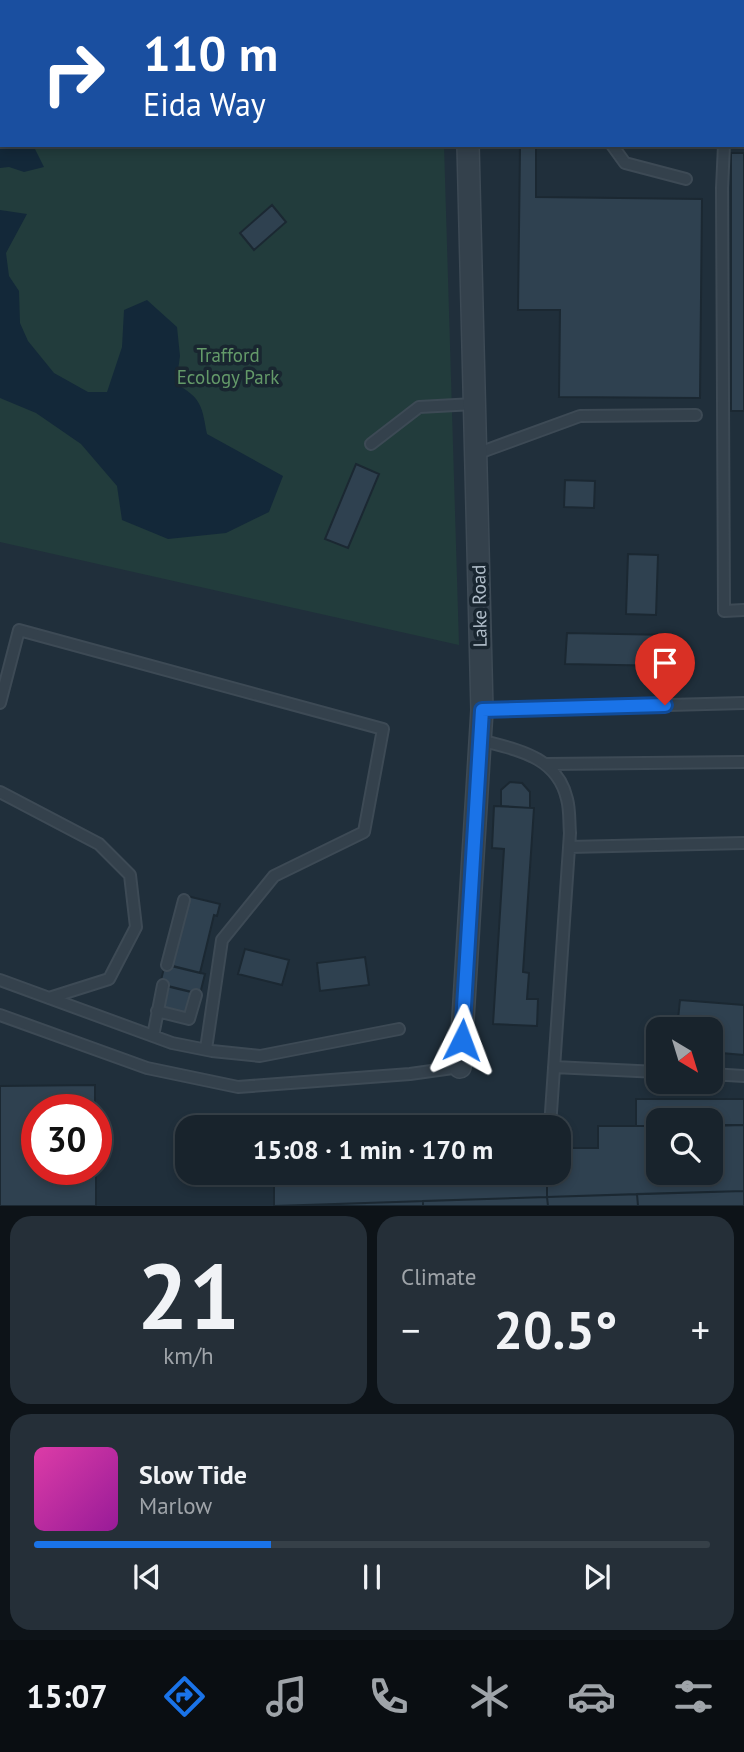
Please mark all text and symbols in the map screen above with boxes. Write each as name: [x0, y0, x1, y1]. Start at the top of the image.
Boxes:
text: 110 m: [143, 21, 278, 85]
icon: right: [28, 28, 119, 119]
text: Eida Way: [143, 83, 266, 125]
park label: Trafford Ecology Park: [177, 343, 279, 389]
street label: Lake Road: [466, 564, 492, 648]
pin: [635, 633, 695, 705]
icon: arrive: [646, 644, 684, 682]
position arrow: [425, 1003, 499, 1077]
north arrow: [646, 1017, 723, 1094]
map controls: [646, 1017, 723, 1185]
speed limit sign: 30: [21, 1094, 112, 1185]
button: search: [646, 1108, 723, 1185]
text: 15:08 · 1 min · 170 m: [253, 1133, 493, 1166]
text: 21: [137, 1236, 240, 1354]
text: Climate: [401, 1262, 476, 1291]
text: 20.5°: [494, 1296, 617, 1363]
text: −: [401, 1305, 420, 1354]
text: +: [691, 1305, 710, 1354]
text: km/h: [163, 1341, 214, 1370]
text: Slow Tide: [139, 1458, 247, 1491]
text: Marlow: [139, 1491, 212, 1520]
icon: previous: [128, 1558, 166, 1596]
icon: pause: [353, 1558, 391, 1596]
icon: next: [578, 1558, 616, 1596]
icon: directions: [160, 1672, 209, 1721]
icon: music: [262, 1672, 311, 1721]
icon: phone: [364, 1672, 413, 1721]
icon: climate: [465, 1672, 514, 1721]
icon: car: [567, 1672, 616, 1721]
icon: filters: [669, 1672, 718, 1721]
text: 15:07: [26, 1675, 108, 1717]

